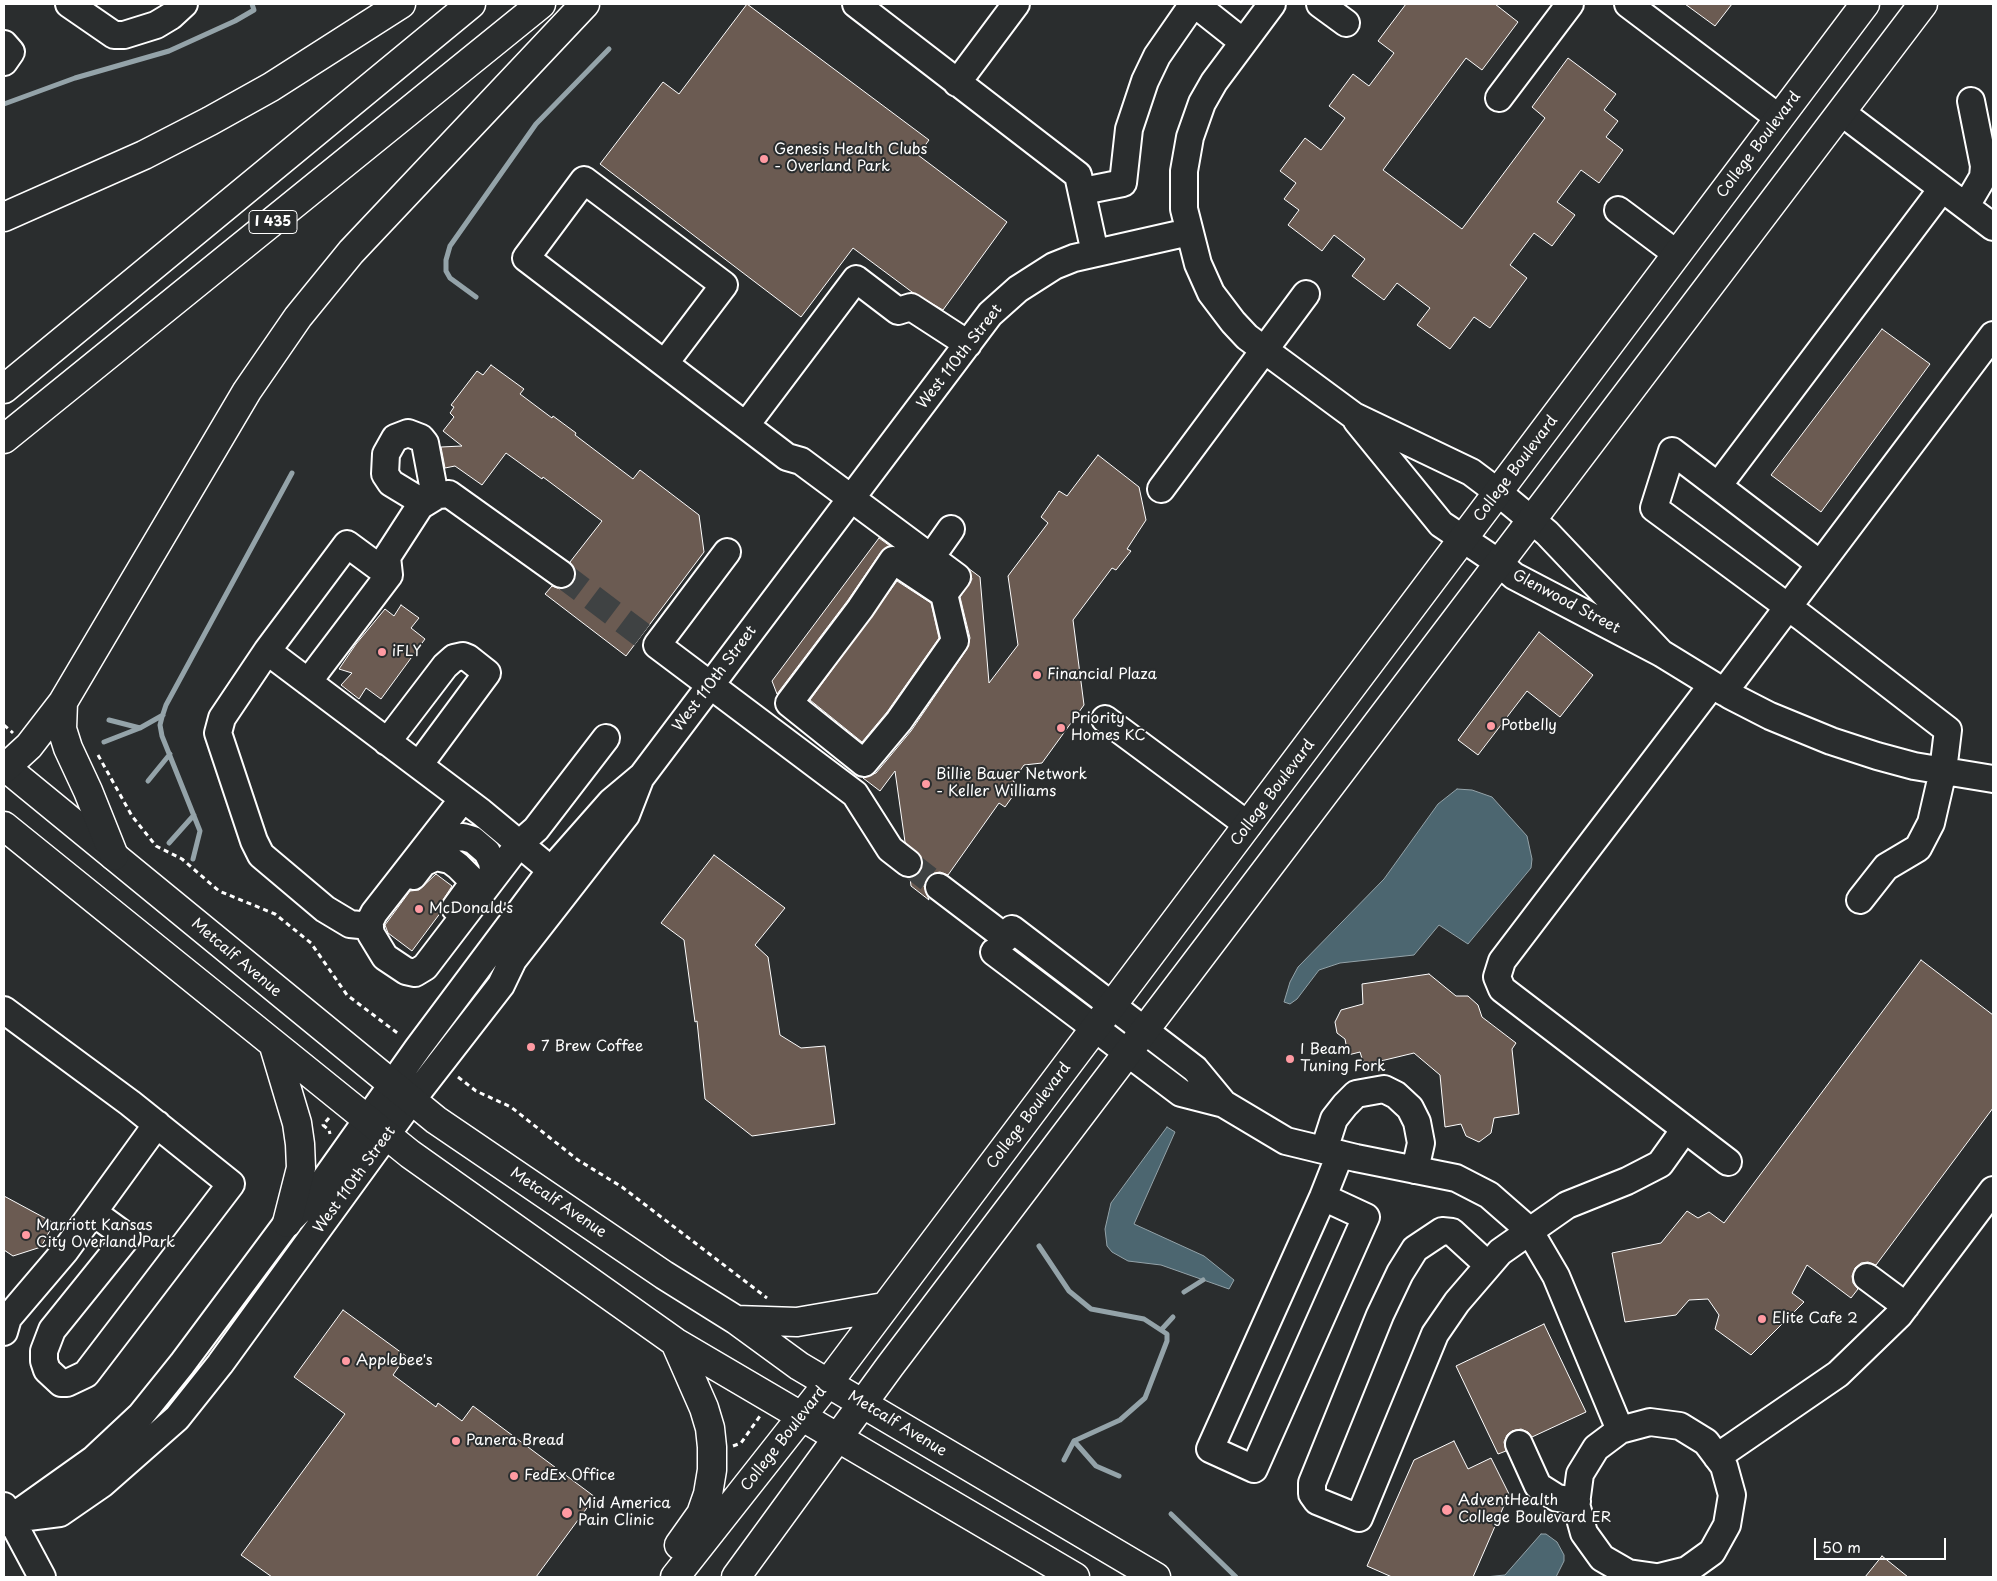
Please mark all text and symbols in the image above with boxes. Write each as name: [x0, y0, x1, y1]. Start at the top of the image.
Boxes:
street label: College Boulevard: [1713, 88, 1805, 202]
place label: Genesis Health Clubs - Overland Park: [774, 141, 927, 176]
marker: Genesis Health Clubs - Overland Park: [758, 153, 770, 165]
road number: I 435: [249, 210, 297, 233]
street label: West 110th Street: [914, 301, 1006, 413]
street label: College Boulevard: [1470, 412, 1562, 526]
street label: Glenwood Street: [1509, 566, 1623, 638]
street label: West 110th Street: [669, 623, 761, 735]
place label: iFLY: [392, 643, 422, 661]
marker: iFLY: [376, 646, 388, 658]
place label: Financial Plaza: [1047, 666, 1157, 684]
marker: Financial Plaza: [1031, 669, 1043, 681]
place label: Priority Homes KC: [1071, 710, 1146, 745]
place label: Potbelly: [1501, 717, 1557, 735]
marker: Potbelly: [1485, 720, 1497, 732]
marker: Priority Homes KC: [1055, 722, 1067, 734]
street label: College Boulevard: [1227, 736, 1319, 850]
place label: Billie Bauer Network - Keller Williams: [936, 766, 1087, 801]
marker: Billie Bauer Network - Keller Williams: [920, 778, 932, 790]
place label: McDonald's: [429, 900, 513, 918]
marker: McDonald's: [413, 903, 425, 915]
street label: Metcalf Avenue: [187, 915, 285, 1001]
place label: 7 Brew Coffee: [541, 1038, 643, 1056]
marker: 7 Brew Coffee: [525, 1041, 537, 1053]
place label: I Beam Tuning Fork: [1300, 1041, 1385, 1076]
marker: I Beam Tuning Fork: [1284, 1053, 1296, 1065]
street label: College Boulevard: [983, 1059, 1075, 1173]
street label: West 110th Street: [310, 1123, 400, 1237]
street label: Metcalf Avenue: [506, 1164, 610, 1242]
place label: Marriott Kansas City Overland Park: [36, 1217, 175, 1252]
marker: Marriott Kansas City Overland Park: [20, 1229, 32, 1241]
place label: Elite Cafe 2: [1772, 1310, 1858, 1328]
marker: Elite Cafe 2: [1756, 1313, 1768, 1325]
place label: Applebee's: [356, 1352, 433, 1370]
marker: Applebee's: [340, 1355, 352, 1367]
street label: College Boulevard: [737, 1383, 831, 1495]
street label: Metcalf Avenue: [844, 1387, 950, 1461]
place label: Panera Bread: [466, 1432, 564, 1450]
marker: Panera Bread: [450, 1435, 462, 1447]
place label: FedEx Office: [524, 1467, 615, 1485]
marker: FedEx Office: [508, 1470, 520, 1482]
place label: AdventHealth College Boulevard ER: [1458, 1492, 1612, 1527]
place label: Mid America Pain Clinic: [578, 1495, 671, 1530]
marker: AdventHealth College Boulevard ER: [1440, 1503, 1454, 1517]
marker: Mid America Pain Clinic: [560, 1506, 574, 1520]
scale bar: [1817, 1528, 1950, 1560]
text: 50 m: [1822, 1535, 1861, 1558]

